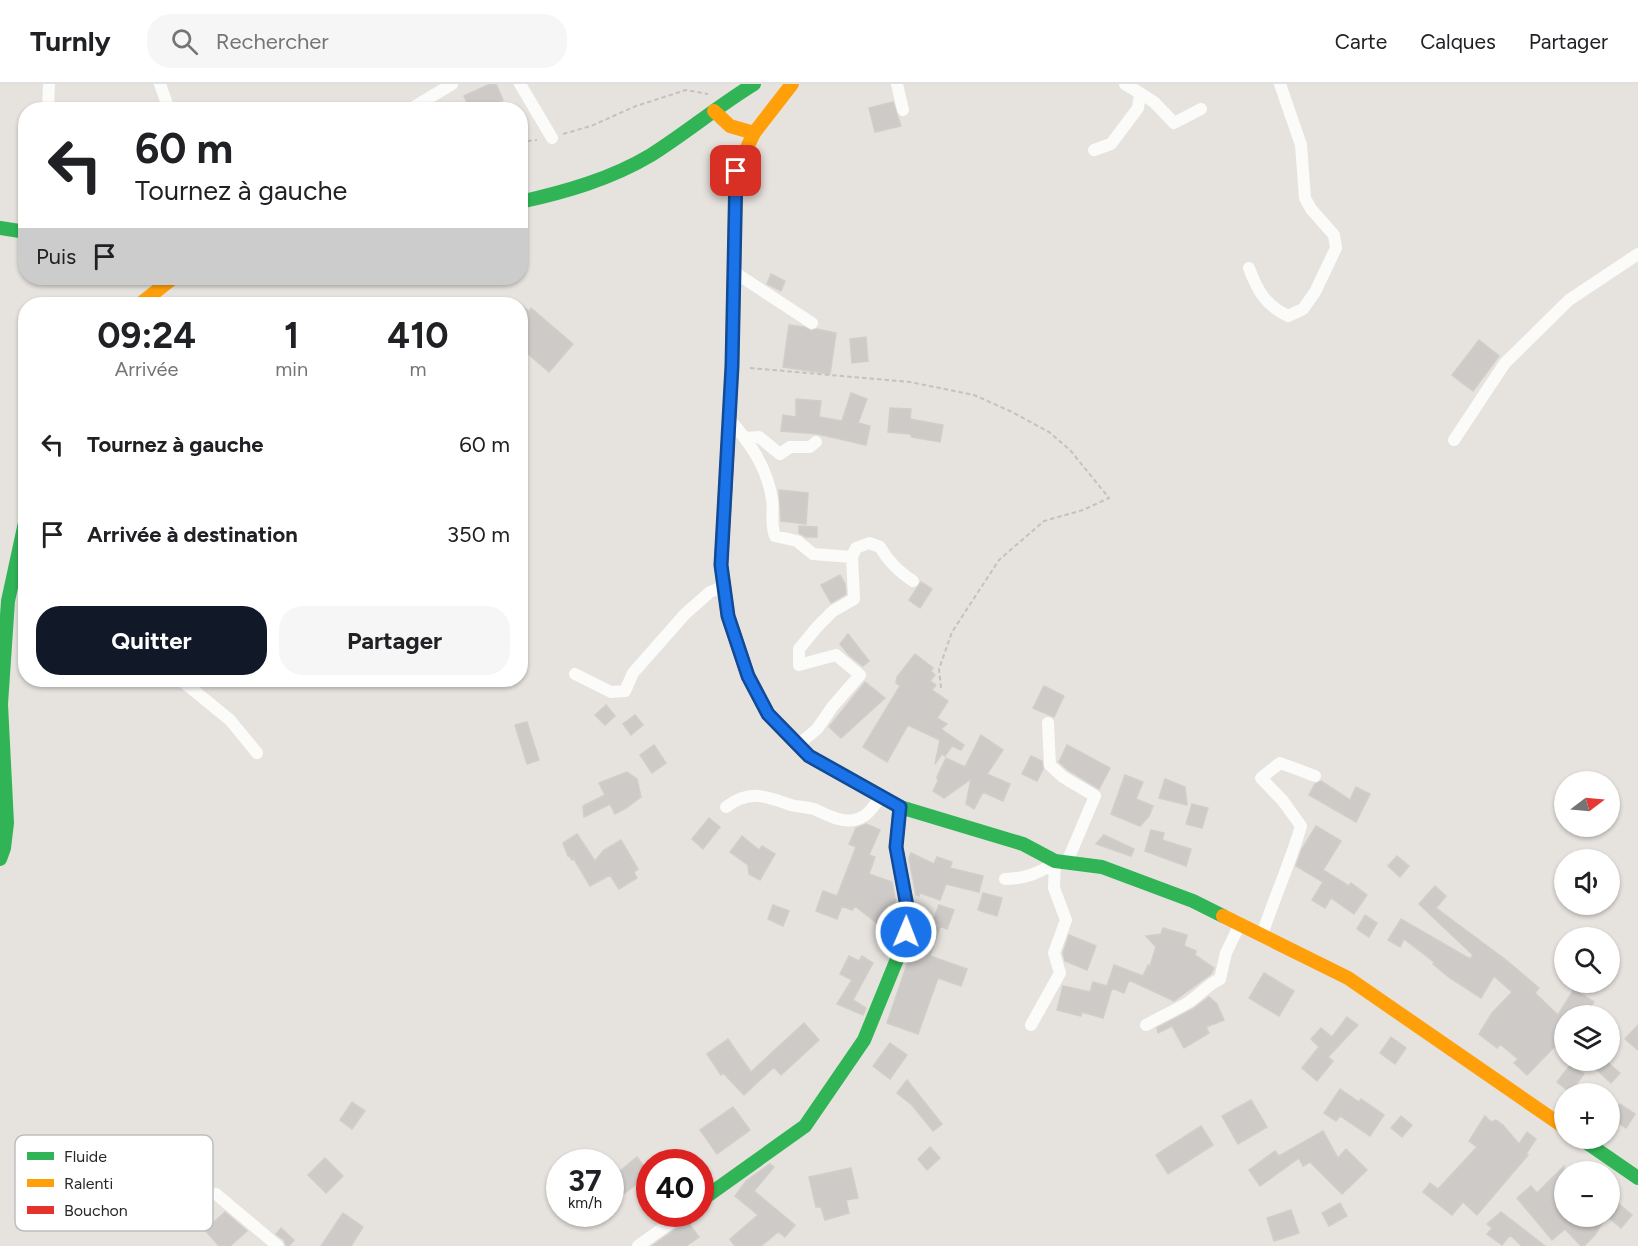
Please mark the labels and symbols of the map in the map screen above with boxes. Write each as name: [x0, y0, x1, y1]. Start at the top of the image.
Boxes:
pin: [710, 145, 761, 196]
north arrow: [1554, 771, 1620, 837]
position arrow: [874, 900, 938, 964]
legend: [15, 1135, 213, 1231]
text: Fluide: [64, 1147, 107, 1166]
speed limit sign: 40: [636, 1149, 714, 1227]
text: Ralenti: [64, 1174, 113, 1193]
text: Bouchon: [64, 1201, 128, 1220]

